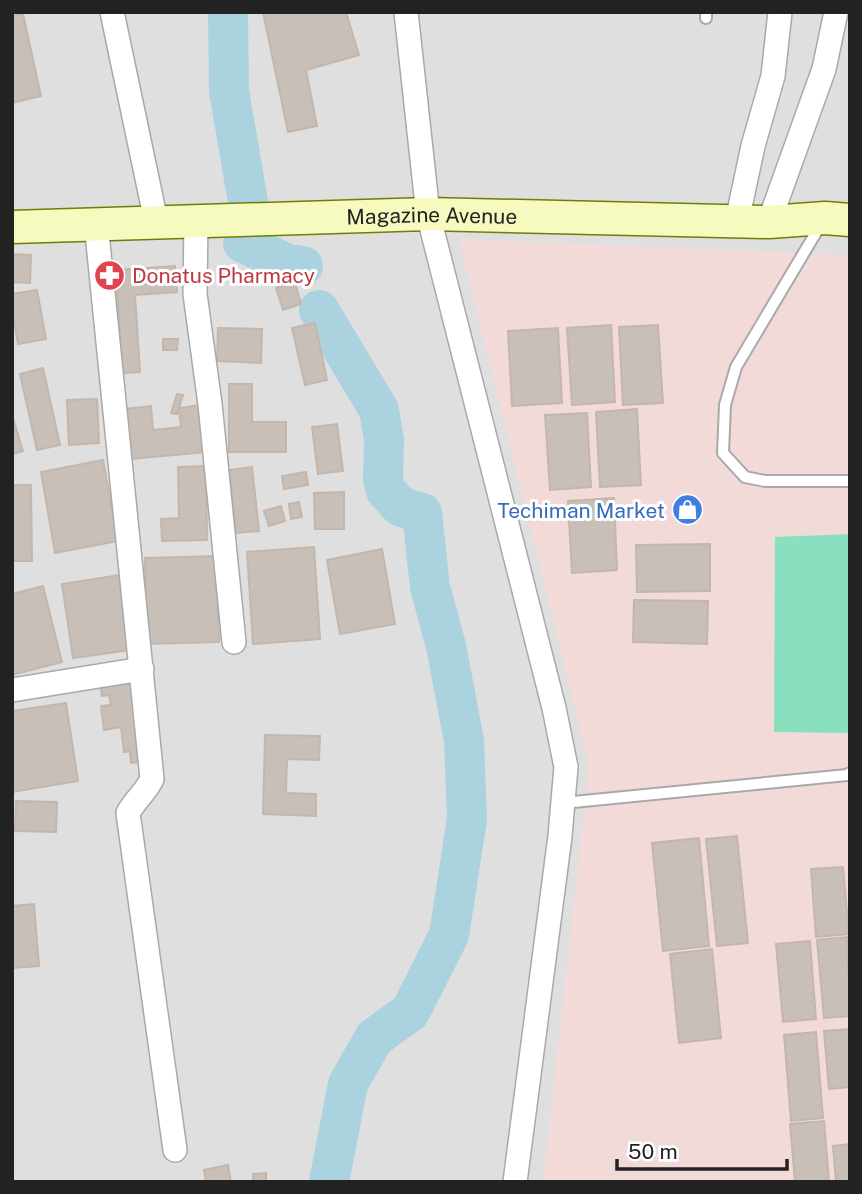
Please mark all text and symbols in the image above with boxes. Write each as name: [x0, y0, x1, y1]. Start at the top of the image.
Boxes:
street label: Magazine Avenue: [346, 201, 518, 229]
pharmacy icon: Donatus Pharmacy: [92, 258, 126, 292]
place label: Donatus Pharmacy: [132, 263, 315, 288]
shop icon: Techiman Market: [671, 493, 705, 527]
place label: Techiman Market: [497, 498, 665, 523]
scale bar: [617, 1128, 787, 1172]
text: 50 m: [628, 1139, 678, 1164]

